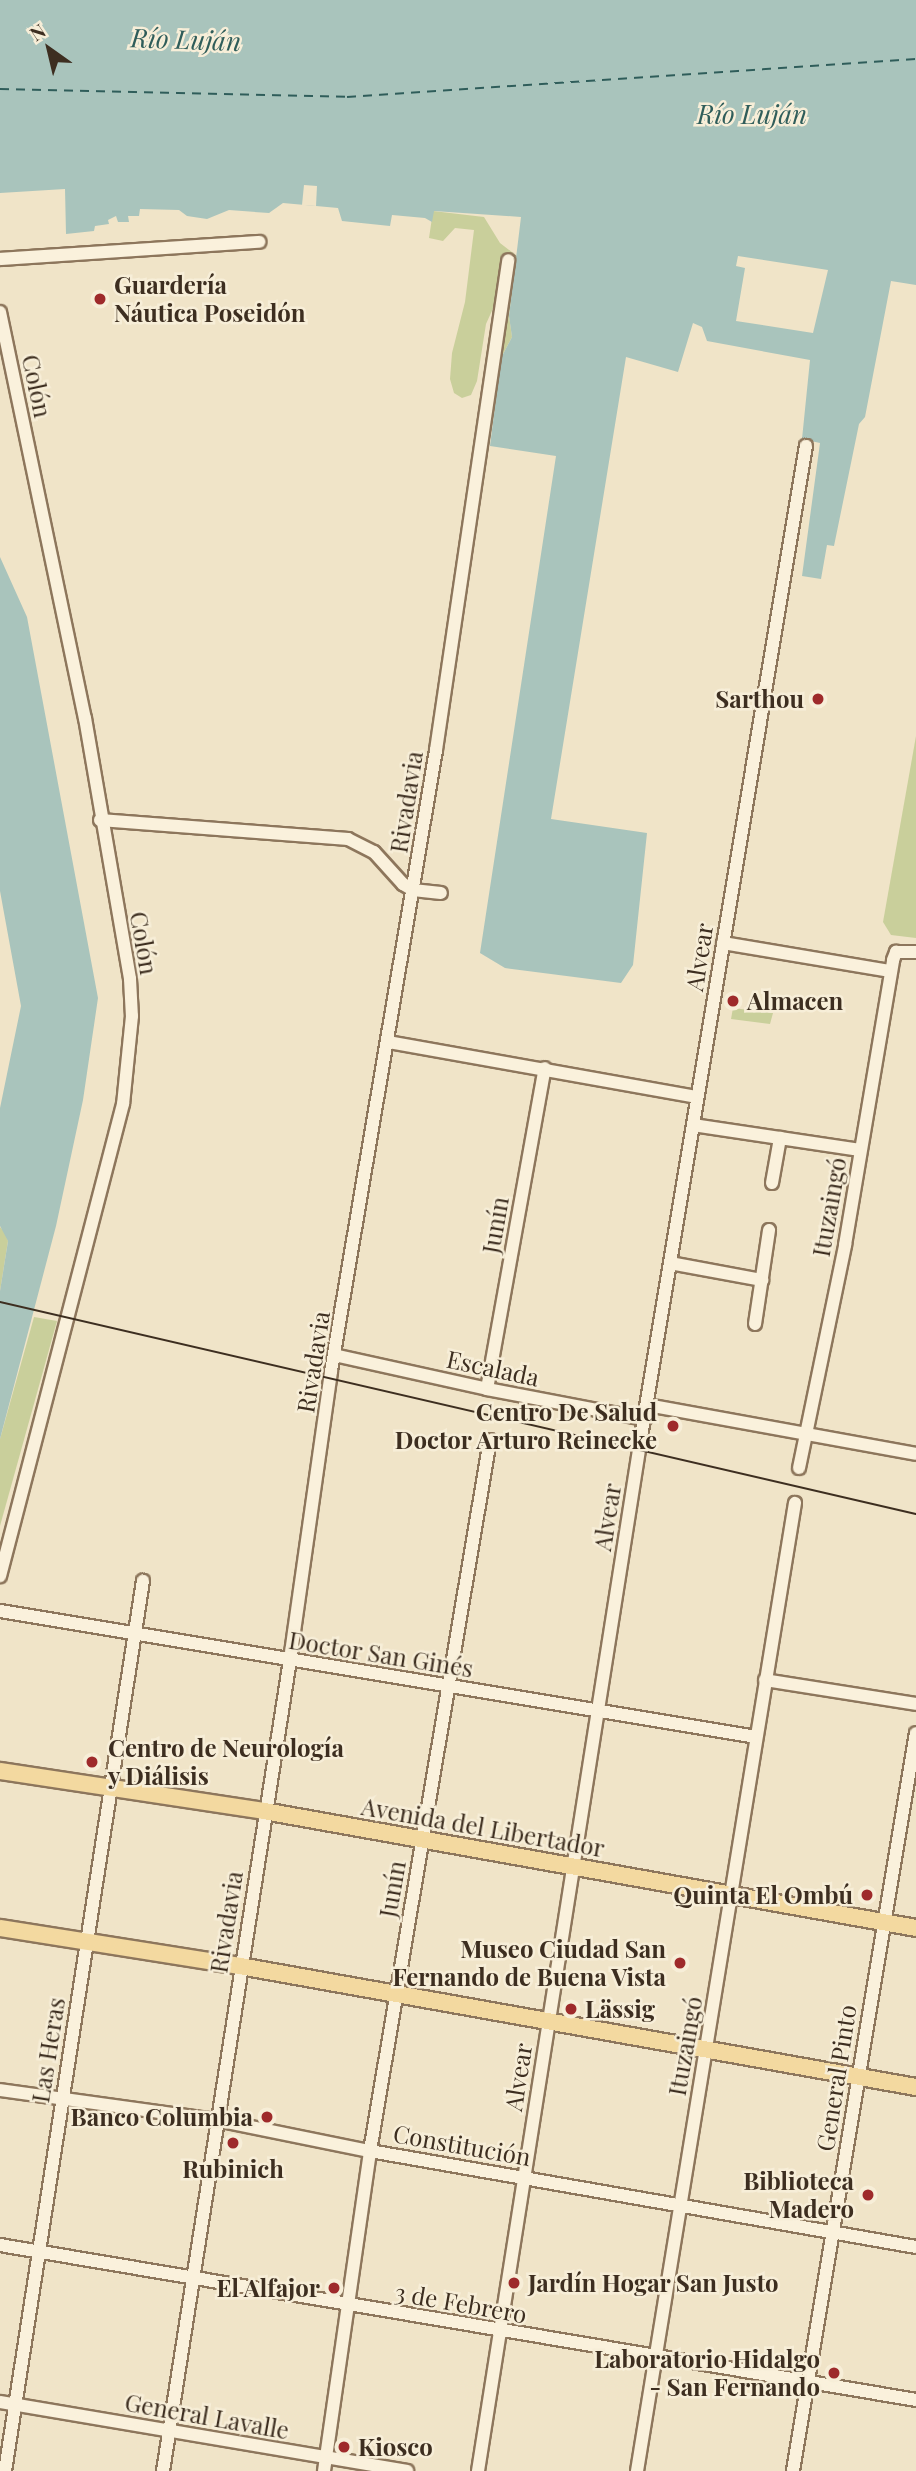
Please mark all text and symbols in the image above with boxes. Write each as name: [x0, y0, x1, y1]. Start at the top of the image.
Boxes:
north arrow: [14, 14, 84, 84]
text: N: [24, 17, 50, 46]
water label: Río Luján: [130, 21, 242, 57]
water label: Río Luján: [697, 98, 807, 130]
place label: Guardería Náutica Poseidón: [114, 271, 306, 327]
marker: Guardería Náutica Poseidón: [92, 291, 108, 307]
street label: Colón: [16, 352, 58, 420]
place label: Sarthou: [715, 685, 804, 713]
marker: Sarthou: [810, 691, 826, 707]
street label: Rivadavia: [384, 749, 428, 855]
street label: Colón: [124, 909, 164, 977]
street label: Alvear: [679, 921, 719, 993]
place label: Almacen: [747, 987, 843, 1015]
marker: Almacen: [725, 993, 741, 1009]
street label: Ituzaingó: [806, 1155, 852, 1259]
street label: Junín: [476, 1194, 514, 1256]
street label: Rivadavia: [291, 1309, 335, 1415]
street label: Escalada: [444, 1344, 542, 1392]
place label: Centro De Salud Doctor Arturo Reinecke: [393, 1398, 657, 1454]
marker: Centro De Salud Doctor Arturo Reinecke: [663, 1416, 683, 1436]
street label: Alvear: [587, 1481, 627, 1553]
street label: Doctor San Ginés: [287, 1625, 475, 1683]
place label: Centro de Neurología y Diálisis: [108, 1734, 344, 1790]
marker: Centro de Neurología y Diálisis: [82, 1752, 102, 1772]
street label: Avenida del Libertador: [359, 1791, 607, 1863]
street label: Junín: [373, 1858, 411, 1920]
street label: Rivadavia: [204, 1869, 248, 1975]
place label: Quinta El Ombú: [673, 1881, 853, 1909]
marker: Quinta El Ombú: [859, 1887, 875, 1903]
place label: Museo Ciudad San Fernando de Buena Vista: [392, 1935, 666, 1991]
marker: Museo Ciudad San Fernando de Buena Vista: [672, 1955, 688, 1971]
street label: Ituzaingó: [662, 1994, 708, 2098]
street label: Las Heras: [25, 1995, 71, 2105]
place label: Lässig: [585, 1995, 655, 2023]
marker: Lässig: [563, 2001, 579, 2017]
street label: General Pinto: [810, 2003, 862, 2153]
street label: Alvear: [498, 2041, 538, 2113]
place label: Banco Columbia: [71, 2103, 253, 2131]
marker: Banco Columbia: [259, 2109, 275, 2125]
street label: Constitución: [391, 2119, 533, 2171]
marker: Rubinich: [225, 2135, 241, 2151]
place label: Rubinich: [182, 2155, 284, 2183]
place label: Biblioteca Madero: [743, 2167, 854, 2223]
marker: Biblioteca Madero: [860, 2187, 876, 2203]
place label: Jardín Hogar San Justo: [528, 2269, 779, 2297]
place label: El Alfajor: [215, 2274, 320, 2302]
marker: Jardín Hogar San Justo: [506, 2275, 522, 2291]
street label: 3 de Febrero: [393, 2277, 529, 2329]
marker: El Alfajor: [326, 2280, 342, 2296]
place label: Laboratorio Hidalgo - San Fernando: [594, 2345, 820, 2401]
marker: Laboratorio Hidalgo - San Fernando: [826, 2365, 842, 2381]
street label: General Lavalle: [123, 2387, 291, 2445]
place label: Kiosco: [358, 2433, 433, 2461]
marker: Kiosco: [336, 2439, 352, 2455]

